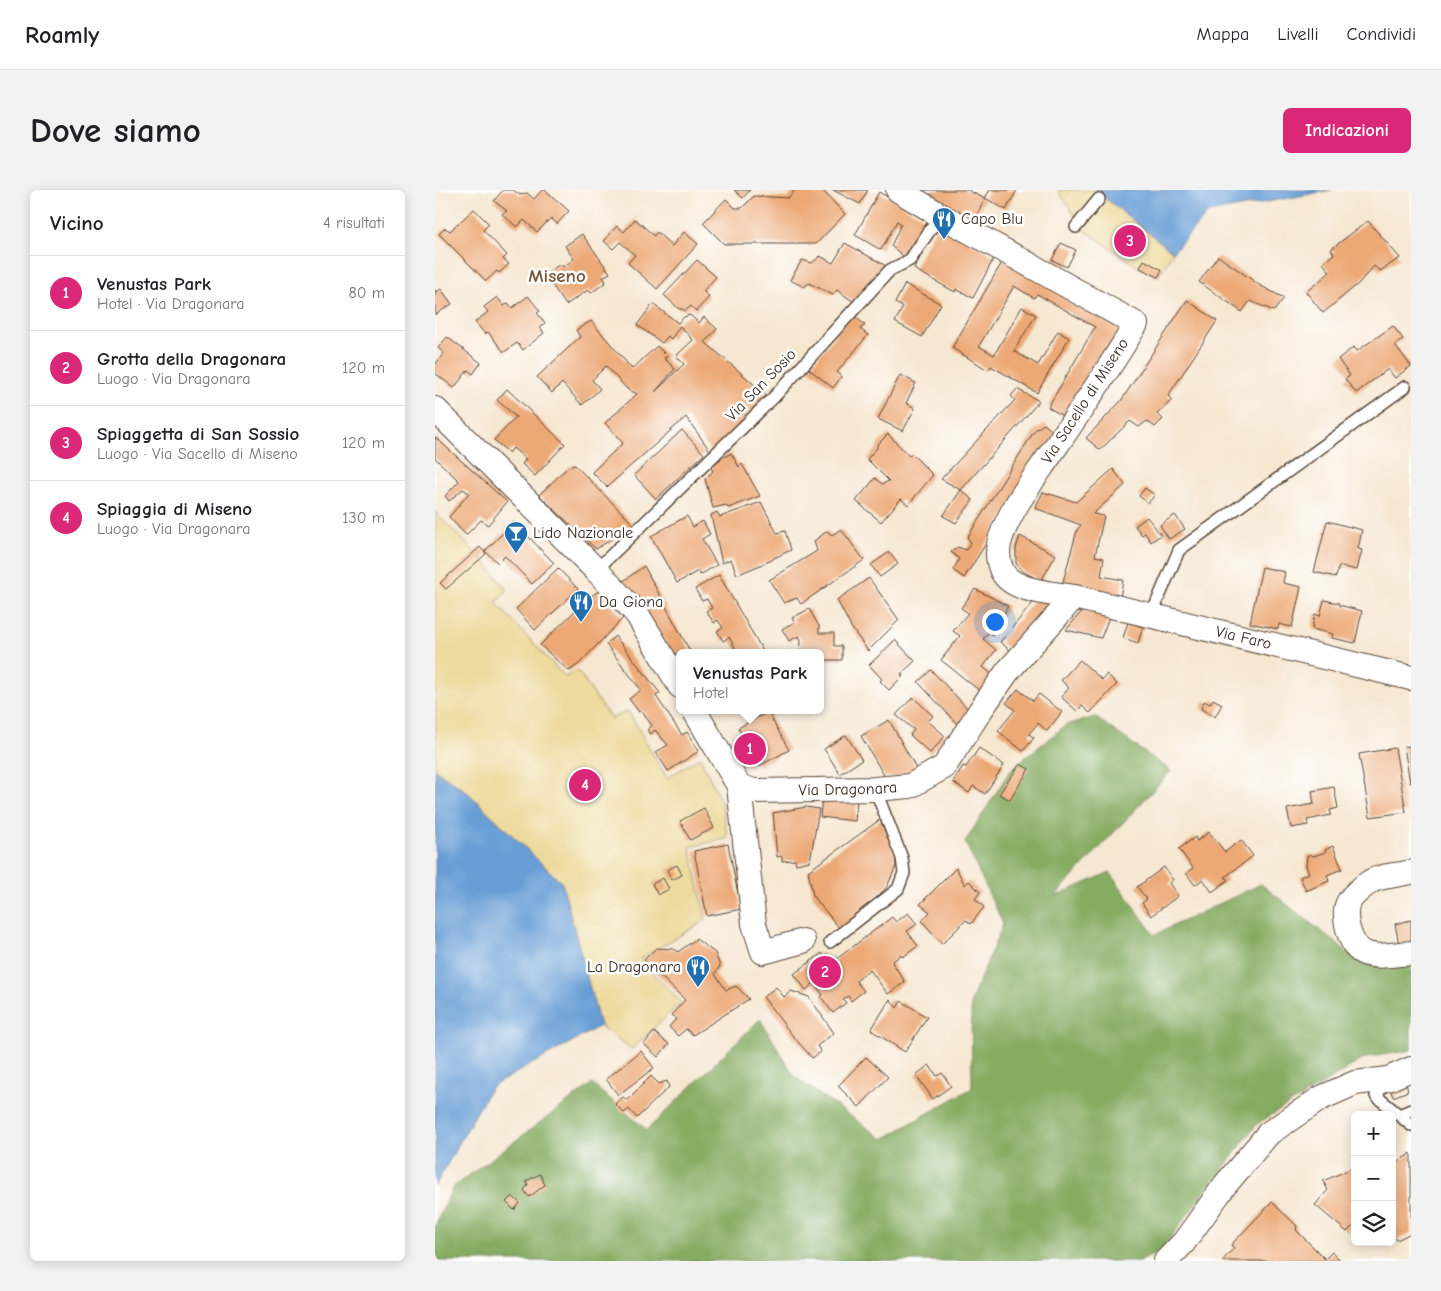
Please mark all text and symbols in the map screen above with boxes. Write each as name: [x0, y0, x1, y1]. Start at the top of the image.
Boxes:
text: Roamly: [25, 21, 99, 49]
text: Mappa: [1197, 24, 1249, 45]
text: Livelli: [1277, 24, 1319, 45]
text: Condividi: [1347, 24, 1416, 45]
button: Indicazioni: [1283, 108, 1411, 153]
text: Dove siamo: [30, 110, 201, 151]
restaurant icon: Capo Blu: [931, 206, 957, 240]
place label: Capo Blu: [961, 210, 1023, 228]
text: Vicino: [50, 211, 104, 235]
text: 4 risultati: [323, 214, 385, 232]
pin: 3: [1114, 222, 1146, 260]
district label: Miseno: [528, 265, 586, 287]
text: Venustas Park: [97, 273, 211, 295]
text: 1: [63, 284, 69, 302]
text: 80 m: [348, 284, 385, 302]
text: Hotel · Via Dragonara: [97, 295, 245, 313]
street label: Via Sacello di Miseno: [1038, 335, 1132, 467]
street label: Via San Sosio: [722, 345, 800, 425]
text: Grotta della Dragonara: [97, 348, 286, 370]
text: 2: [62, 359, 70, 377]
text: 120 m: [342, 359, 385, 377]
text: Luogo · Via Dragonara: [97, 370, 250, 388]
text: Spiaggetta di San Sossio: [97, 423, 299, 445]
text: 3: [62, 434, 70, 452]
text: 120 m: [342, 434, 385, 452]
text: Luogo · Via Sacello di Miseno: [97, 445, 298, 463]
text: Spiaggia di Miseno: [97, 498, 252, 520]
text: 4: [62, 509, 70, 527]
text: 130 m: [342, 509, 385, 527]
text: Luogo · Via Dragonara: [97, 520, 250, 538]
bar icon: Lido Nazionale: [503, 520, 529, 554]
place label: Lido Nazionale: [533, 524, 633, 542]
restaurant icon: Da Giona: [568, 589, 594, 623]
place label: Da Giona: [599, 593, 663, 611]
your location: [982, 609, 1008, 635]
street label: Via Faro: [1214, 622, 1273, 653]
popup: [676, 649, 824, 714]
text: Venustas Park: [693, 662, 807, 684]
text: Hotel: [693, 684, 729, 702]
pin: 1: [734, 730, 766, 768]
pin: 4: [569, 766, 601, 804]
street label: Via Dragonara: [798, 778, 898, 799]
pin: 2: [809, 953, 841, 991]
restaurant icon: La Dragonara: [685, 954, 711, 988]
place label: La Dragonara: [587, 958, 681, 976]
map controls: [1351, 1111, 1396, 1246]
button: +: [1351, 1111, 1396, 1156]
button: −: [1351, 1156, 1396, 1201]
button: layers: [1351, 1201, 1396, 1246]

